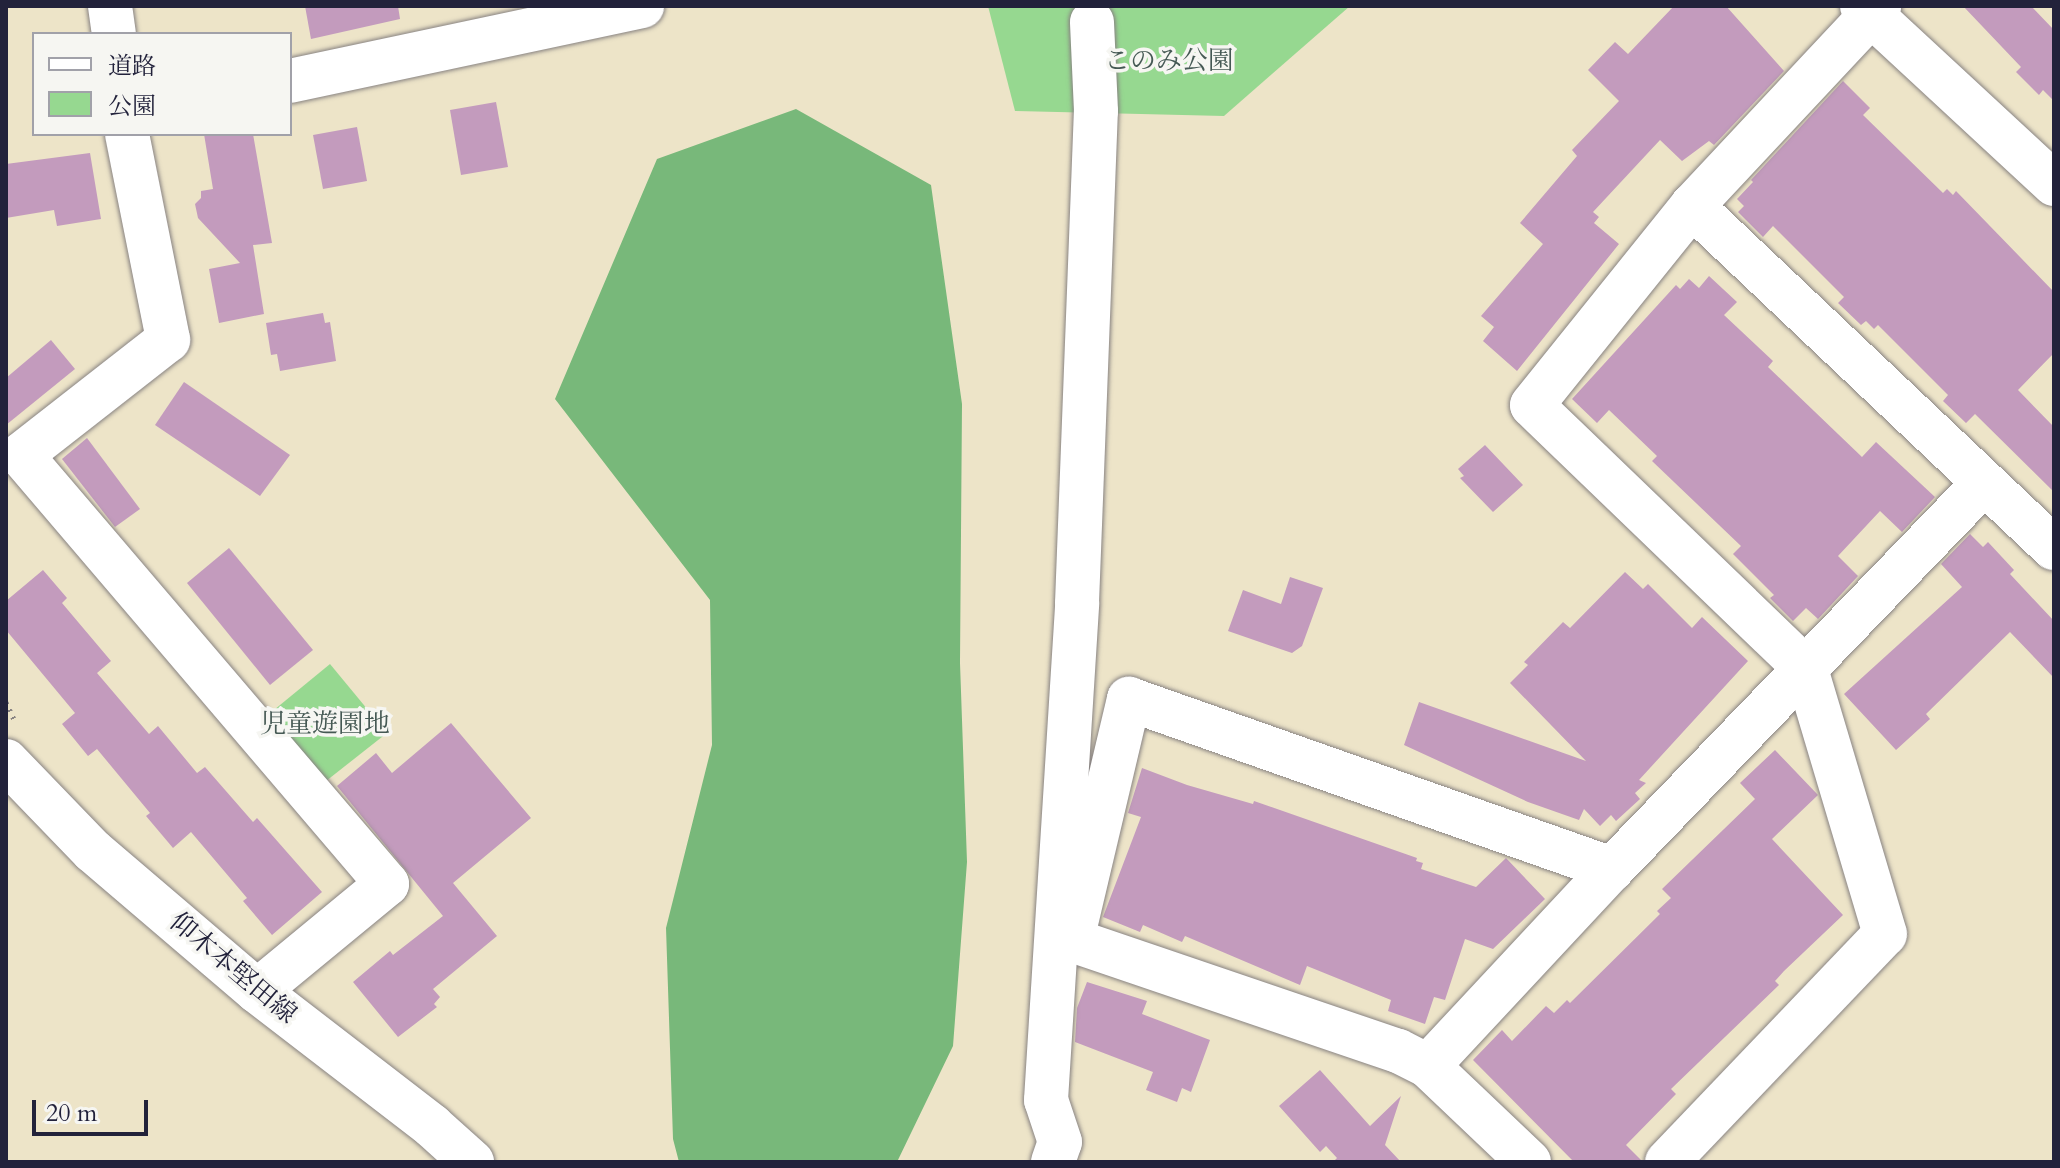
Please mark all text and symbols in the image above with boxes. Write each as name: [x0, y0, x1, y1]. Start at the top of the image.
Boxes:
legend: [32, 32, 292, 136]
park label: このみ公園: [1104, 45, 1234, 77]
text: 道路: [108, 50, 156, 83]
text: 公園: [108, 90, 156, 123]
park label: 児童遊園地: [260, 708, 390, 740]
street label: 仰木本堅田線: [163, 906, 303, 1030]
scale bar: [36, 1084, 152, 1134]
text: 20 m: [46, 1097, 97, 1130]

